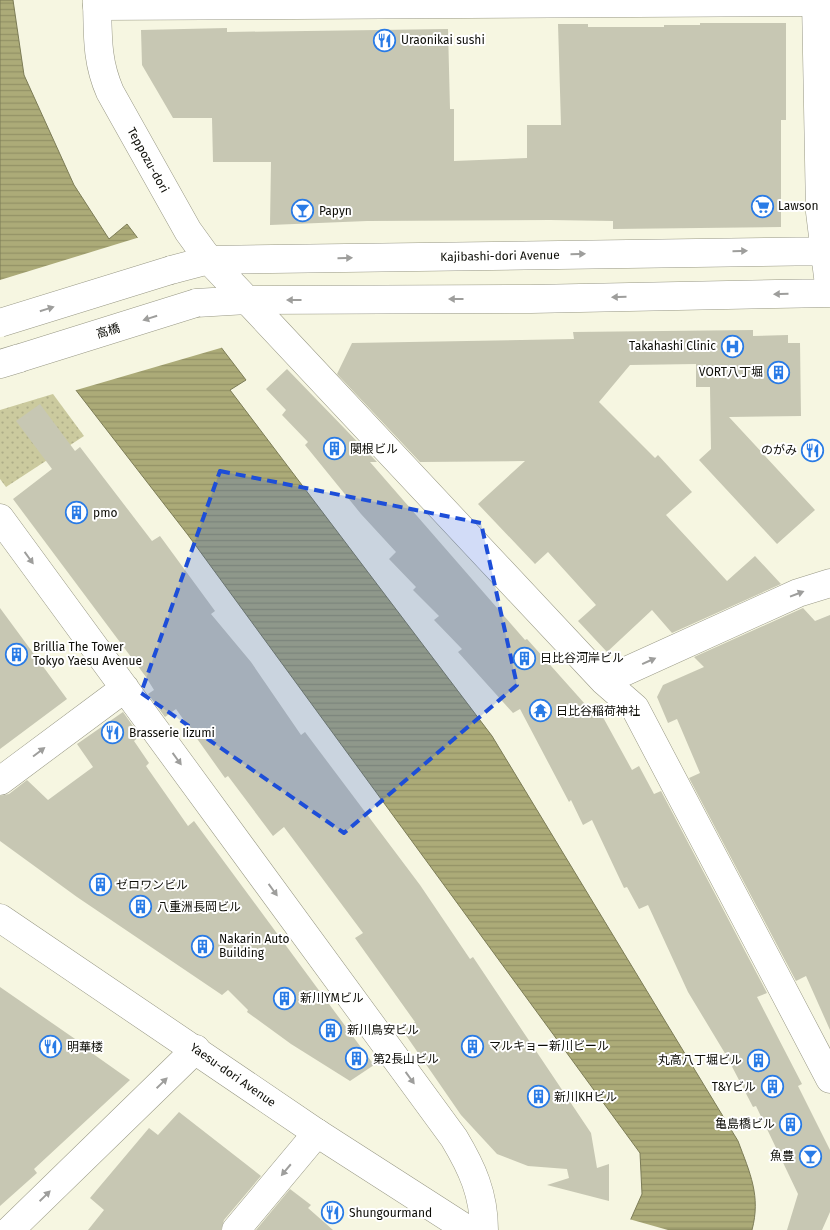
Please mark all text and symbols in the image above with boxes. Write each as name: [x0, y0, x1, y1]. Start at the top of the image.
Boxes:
restaurant icon: Uraonikai sushi: [373, 28, 397, 52]
place label: Uraonikai sushi: [401, 33, 485, 47]
street label: Teppozu-dori: [124, 125, 172, 195]
supermarket icon: Lawson: [750, 194, 774, 218]
bar icon: Papyn: [291, 199, 315, 223]
place label: Lawson: [778, 199, 819, 213]
place label: Papyn: [319, 204, 352, 218]
one-way arrow: [732, 247, 748, 255]
street label: Kajibashi-dori Avenue: [440, 248, 560, 264]
one-way arrow: [570, 250, 586, 258]
one-way arrow: [337, 254, 353, 262]
one-way arrow: [773, 290, 789, 298]
one-way arrow: [611, 293, 627, 301]
one-way arrow: [448, 295, 464, 303]
one-way arrow: [286, 296, 302, 304]
one-way arrow: [39, 304, 54, 312]
one-way arrow: [142, 314, 157, 322]
street label: 高橋: [94, 321, 122, 341]
hospital icon: Takahashi Clinic: [720, 334, 744, 358]
place label: Takahashi Clinic: [629, 339, 716, 353]
building icon: VORT八丁堀: [767, 360, 791, 384]
place label: VORT八丁堀: [699, 365, 763, 379]
building icon: 関根ビル: [322, 437, 346, 461]
restaurant icon: のがみ: [801, 438, 825, 462]
place label: 関根ビル: [350, 442, 398, 456]
place label: のがみ: [761, 443, 797, 457]
building icon: pmo: [65, 501, 89, 525]
place label: pmo: [93, 506, 117, 520]
one-way arrow: [24, 551, 34, 564]
one-way arrow: [790, 590, 805, 598]
place label: Brillia The Tower Tokyo Yaesu Avenue: [33, 640, 142, 668]
building icon: Brillia The Tower Tokyo Yaesu Avenue: [5, 642, 29, 666]
building icon: 日比谷河岸ビル: [512, 646, 536, 670]
place label: 日比谷河岸ビル: [540, 651, 624, 665]
one-way arrow: [642, 656, 656, 664]
temple icon: 日比谷稲荷神社: [528, 699, 552, 723]
place label: 日比谷稲荷神社: [556, 704, 640, 718]
restaurant icon: Brasserie Iizumi: [101, 721, 125, 745]
place label: Brasserie Iizumi: [129, 726, 215, 740]
one-way arrow: [32, 747, 46, 757]
one-way arrow: [172, 752, 182, 766]
building icon: ゼロワンビル: [88, 873, 112, 897]
place label: ゼロワンビル: [116, 878, 188, 892]
one-way arrow: [268, 883, 278, 897]
building icon: 八重洲長岡ビル: [129, 895, 153, 919]
place label: 八重洲長岡ビル: [157, 900, 241, 914]
place label: Nakarin Auto Building: [219, 932, 289, 960]
building icon: Nakarin Auto Building: [191, 934, 215, 958]
building icon: 新川YMビル: [272, 986, 296, 1010]
place label: 新川YMビル: [300, 991, 364, 1005]
building icon: 新川鳥安ビル: [319, 1018, 343, 1042]
place label: 新川鳥安ビル: [347, 1023, 419, 1037]
building icon: マルキョー新川ビール: [461, 1034, 485, 1058]
restaurant icon: 明華楼: [39, 1035, 63, 1059]
place label: マルキョー新川ビール: [489, 1039, 609, 1053]
place label: 明華楼: [67, 1040, 103, 1054]
street label: Yaesu-dori Avenue: [187, 1040, 279, 1110]
building icon: 第2長山ビル: [345, 1047, 369, 1071]
building icon: 丸高八丁堀ビル: [746, 1048, 770, 1072]
place label: 第2長山ビル: [373, 1052, 439, 1066]
place label: 丸高八丁堀ビル: [658, 1053, 742, 1067]
one-way arrow: [405, 1071, 415, 1085]
building icon: T&Yビル: [760, 1075, 784, 1099]
one-way arrow: [155, 1077, 167, 1089]
place label: T&Yビル: [712, 1080, 756, 1094]
building icon: 新川KHビル: [526, 1085, 550, 1109]
place label: 新川KHビル: [554, 1090, 617, 1104]
building icon: 亀島橋ビル: [779, 1112, 803, 1136]
place label: 亀島橋ビル: [715, 1117, 775, 1131]
bar icon: 魚豊: [798, 1144, 822, 1168]
place label: 魚豊: [770, 1149, 794, 1163]
one-way arrow: [280, 1163, 291, 1176]
one-way arrow: [39, 1190, 51, 1202]
restaurant icon: Shungourmand: [321, 1201, 345, 1225]
place label: Shungourmand: [349, 1206, 432, 1220]

